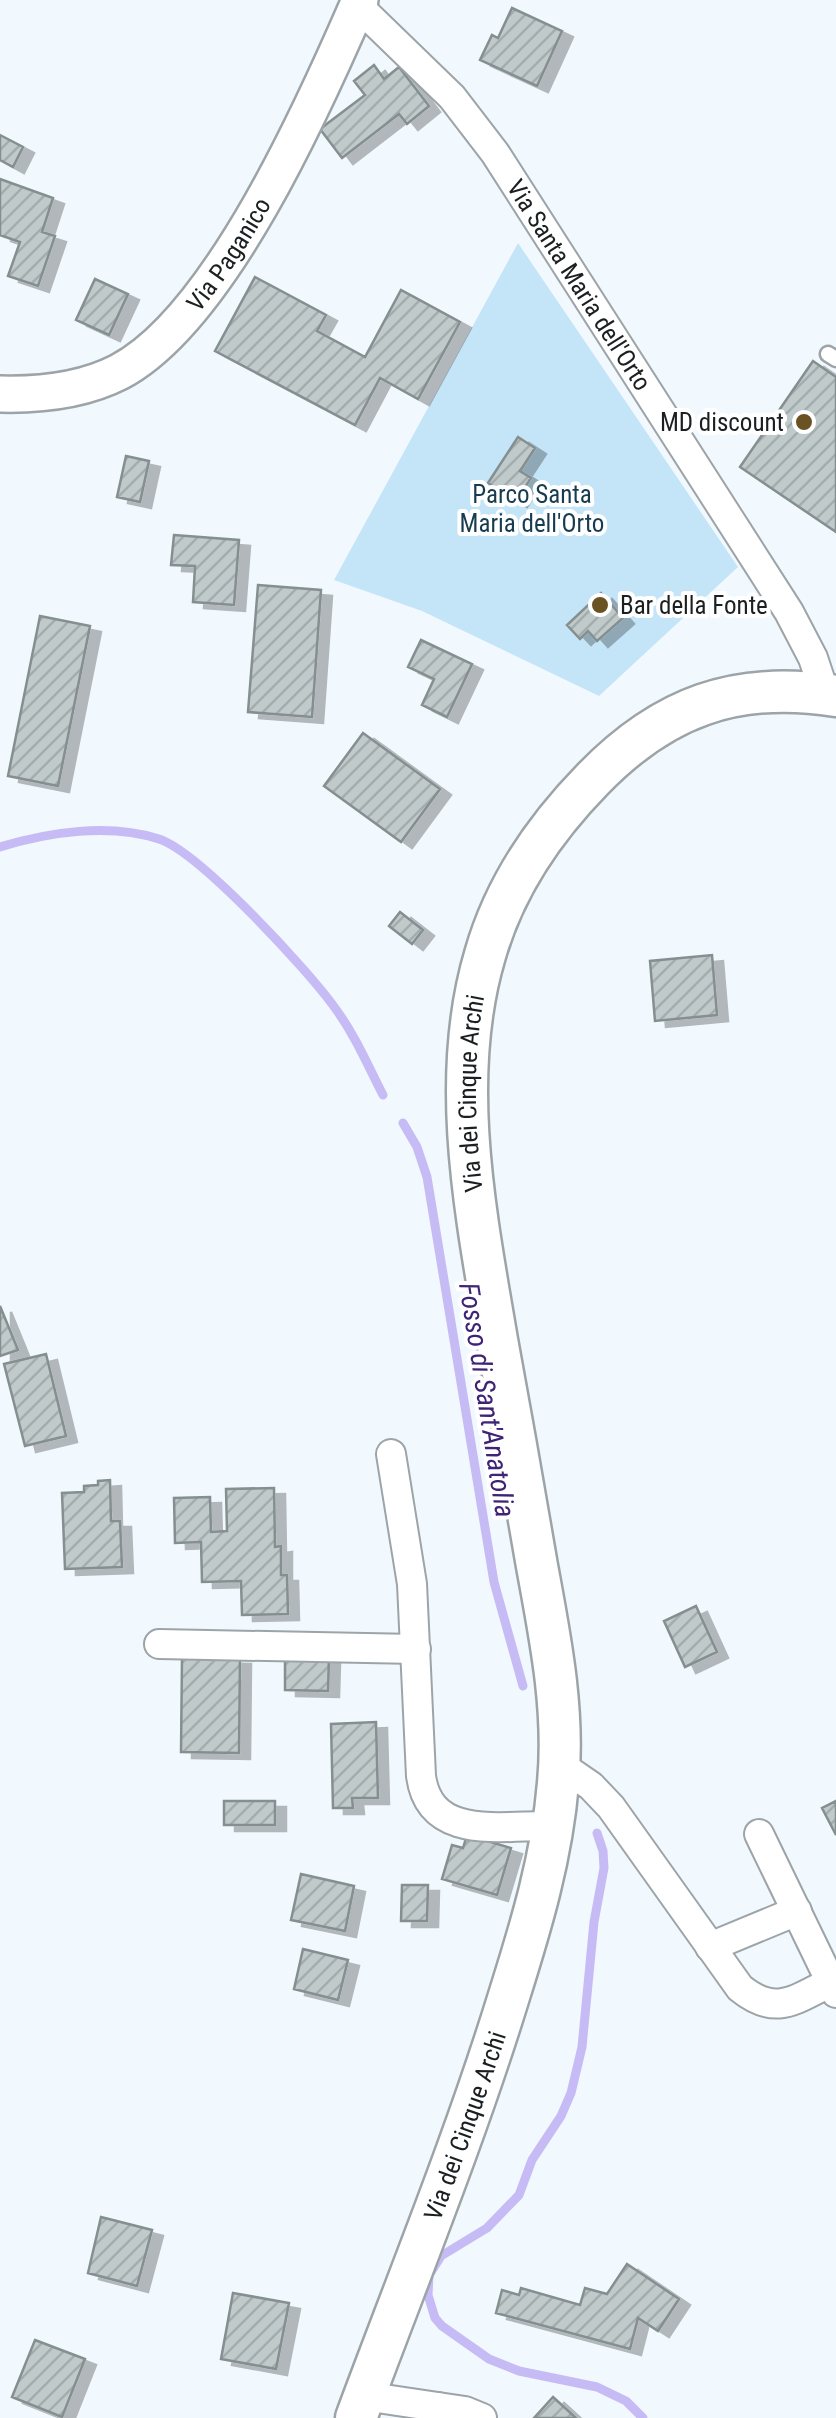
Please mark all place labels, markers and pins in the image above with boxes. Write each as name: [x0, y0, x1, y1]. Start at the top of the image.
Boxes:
place label: MD discount: [660, 408, 784, 437]
marker: MD discount: [793, 411, 815, 433]
place label: Bar della Fonte: [620, 591, 768, 620]
marker: Bar della Fonte: [589, 594, 611, 616]

